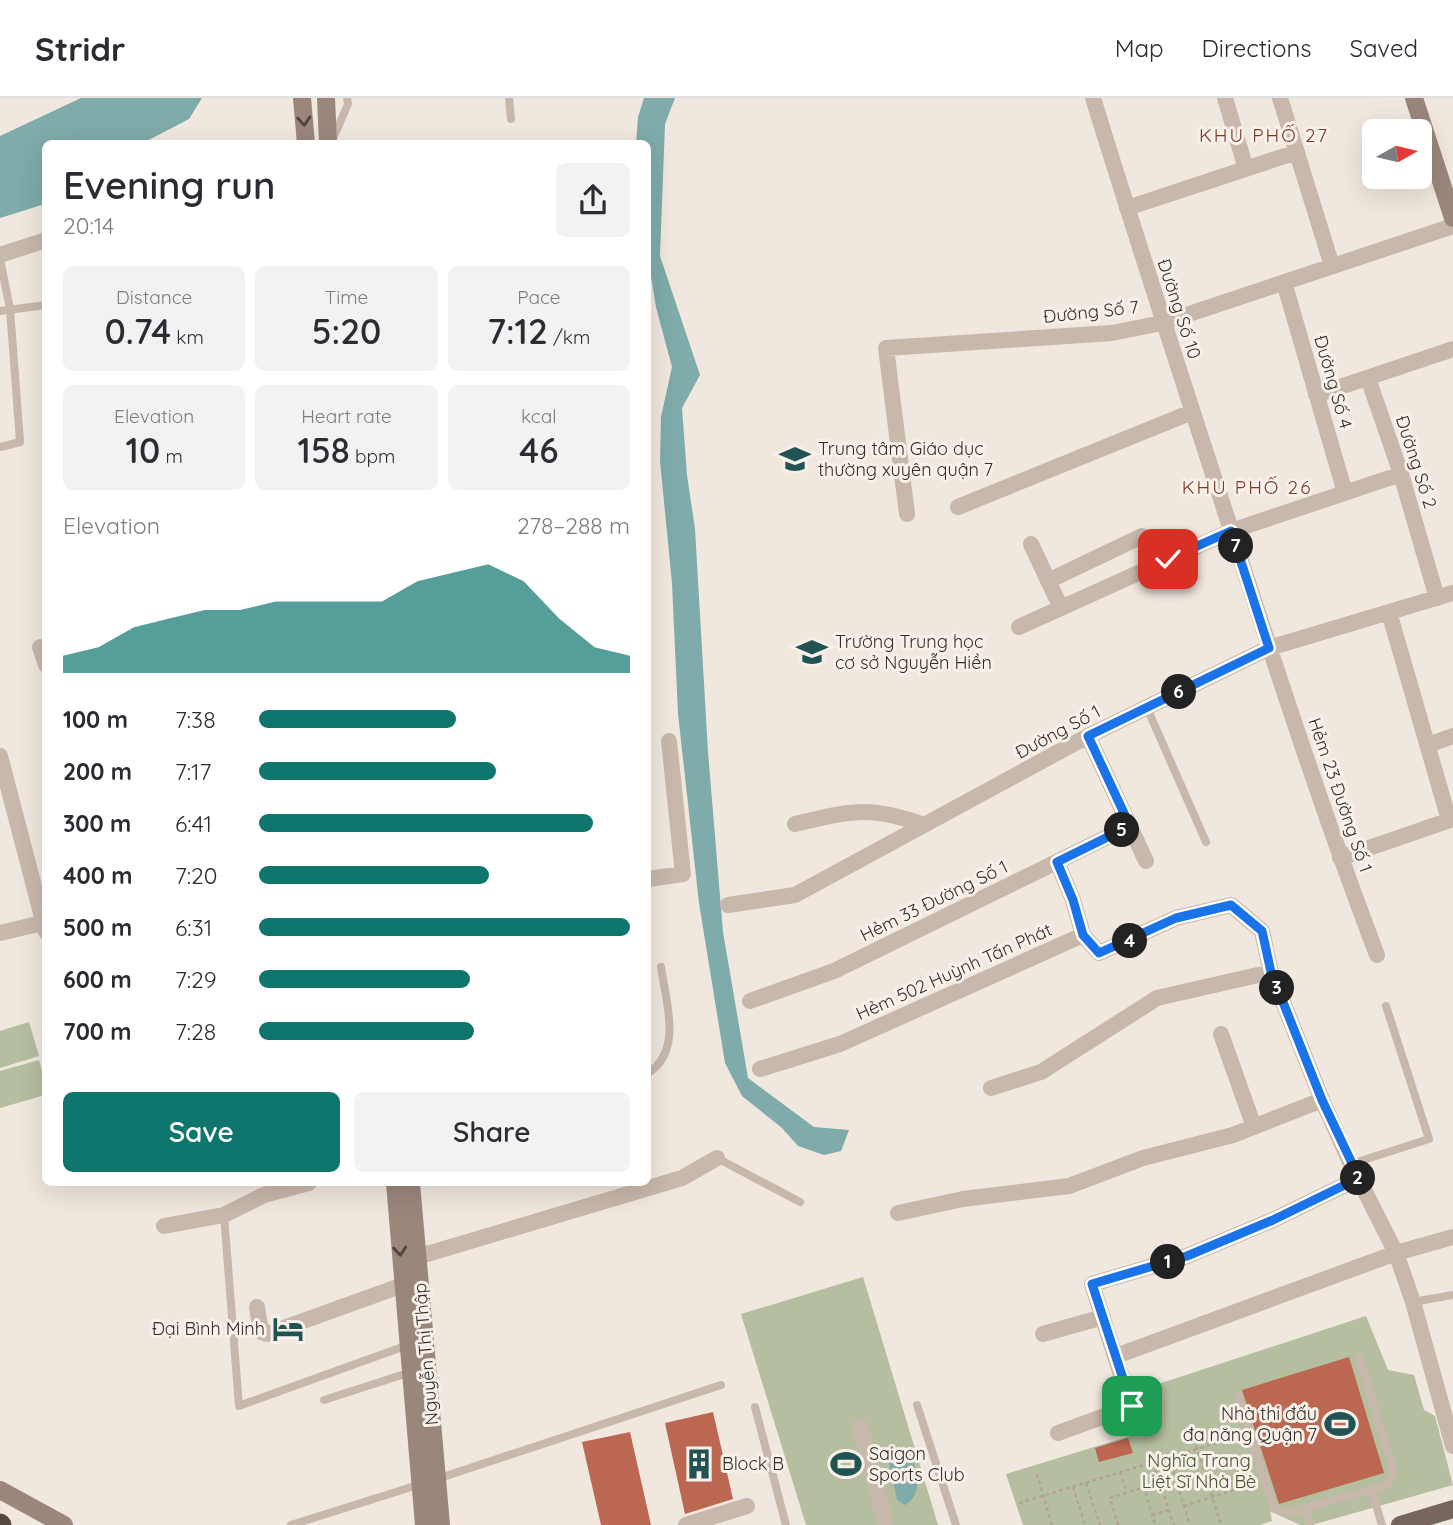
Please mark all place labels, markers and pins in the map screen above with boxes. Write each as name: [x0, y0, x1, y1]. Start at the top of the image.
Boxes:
place label: Trung tâm Giáo dục thường xuyên quận 7: [818, 437, 993, 481]
school or university icon: Trung tâm Giáo dục thường xuyên quận 7: [778, 442, 812, 476]
pin: 7: [1218, 528, 1254, 564]
pin: [1138, 529, 1198, 589]
place label: Trường Trung học cơ sở Nguyễn Hiền: [835, 630, 992, 674]
school or university icon: Trường Trung học cơ sở Nguyễn Hiền: [795, 635, 829, 669]
pin: 6: [1162, 674, 1196, 710]
pin: 5: [1104, 812, 1140, 848]
pin: 4: [1112, 924, 1148, 958]
pin: 3: [1260, 970, 1294, 1006]
pin: 2: [1340, 1160, 1376, 1196]
pin: 1: [1150, 1244, 1186, 1280]
hotel icon: Đại Bình Minh: [271, 1312, 305, 1346]
place label: Đại Bình Minh: [152, 1317, 265, 1340]
pin: [1102, 1376, 1162, 1436]
place label: Nhà thi đấu đa năng Quận 7: [1183, 1402, 1317, 1446]
sports icon: Nhà thi đấu đa năng Quận 7: [1323, 1407, 1357, 1441]
place label: Saigon Sports Club: [869, 1442, 965, 1486]
building icon: Block B: [682, 1447, 716, 1481]
sports icon: Saigon Sports Club: [829, 1447, 863, 1481]
place label: Block B: [722, 1452, 784, 1475]

